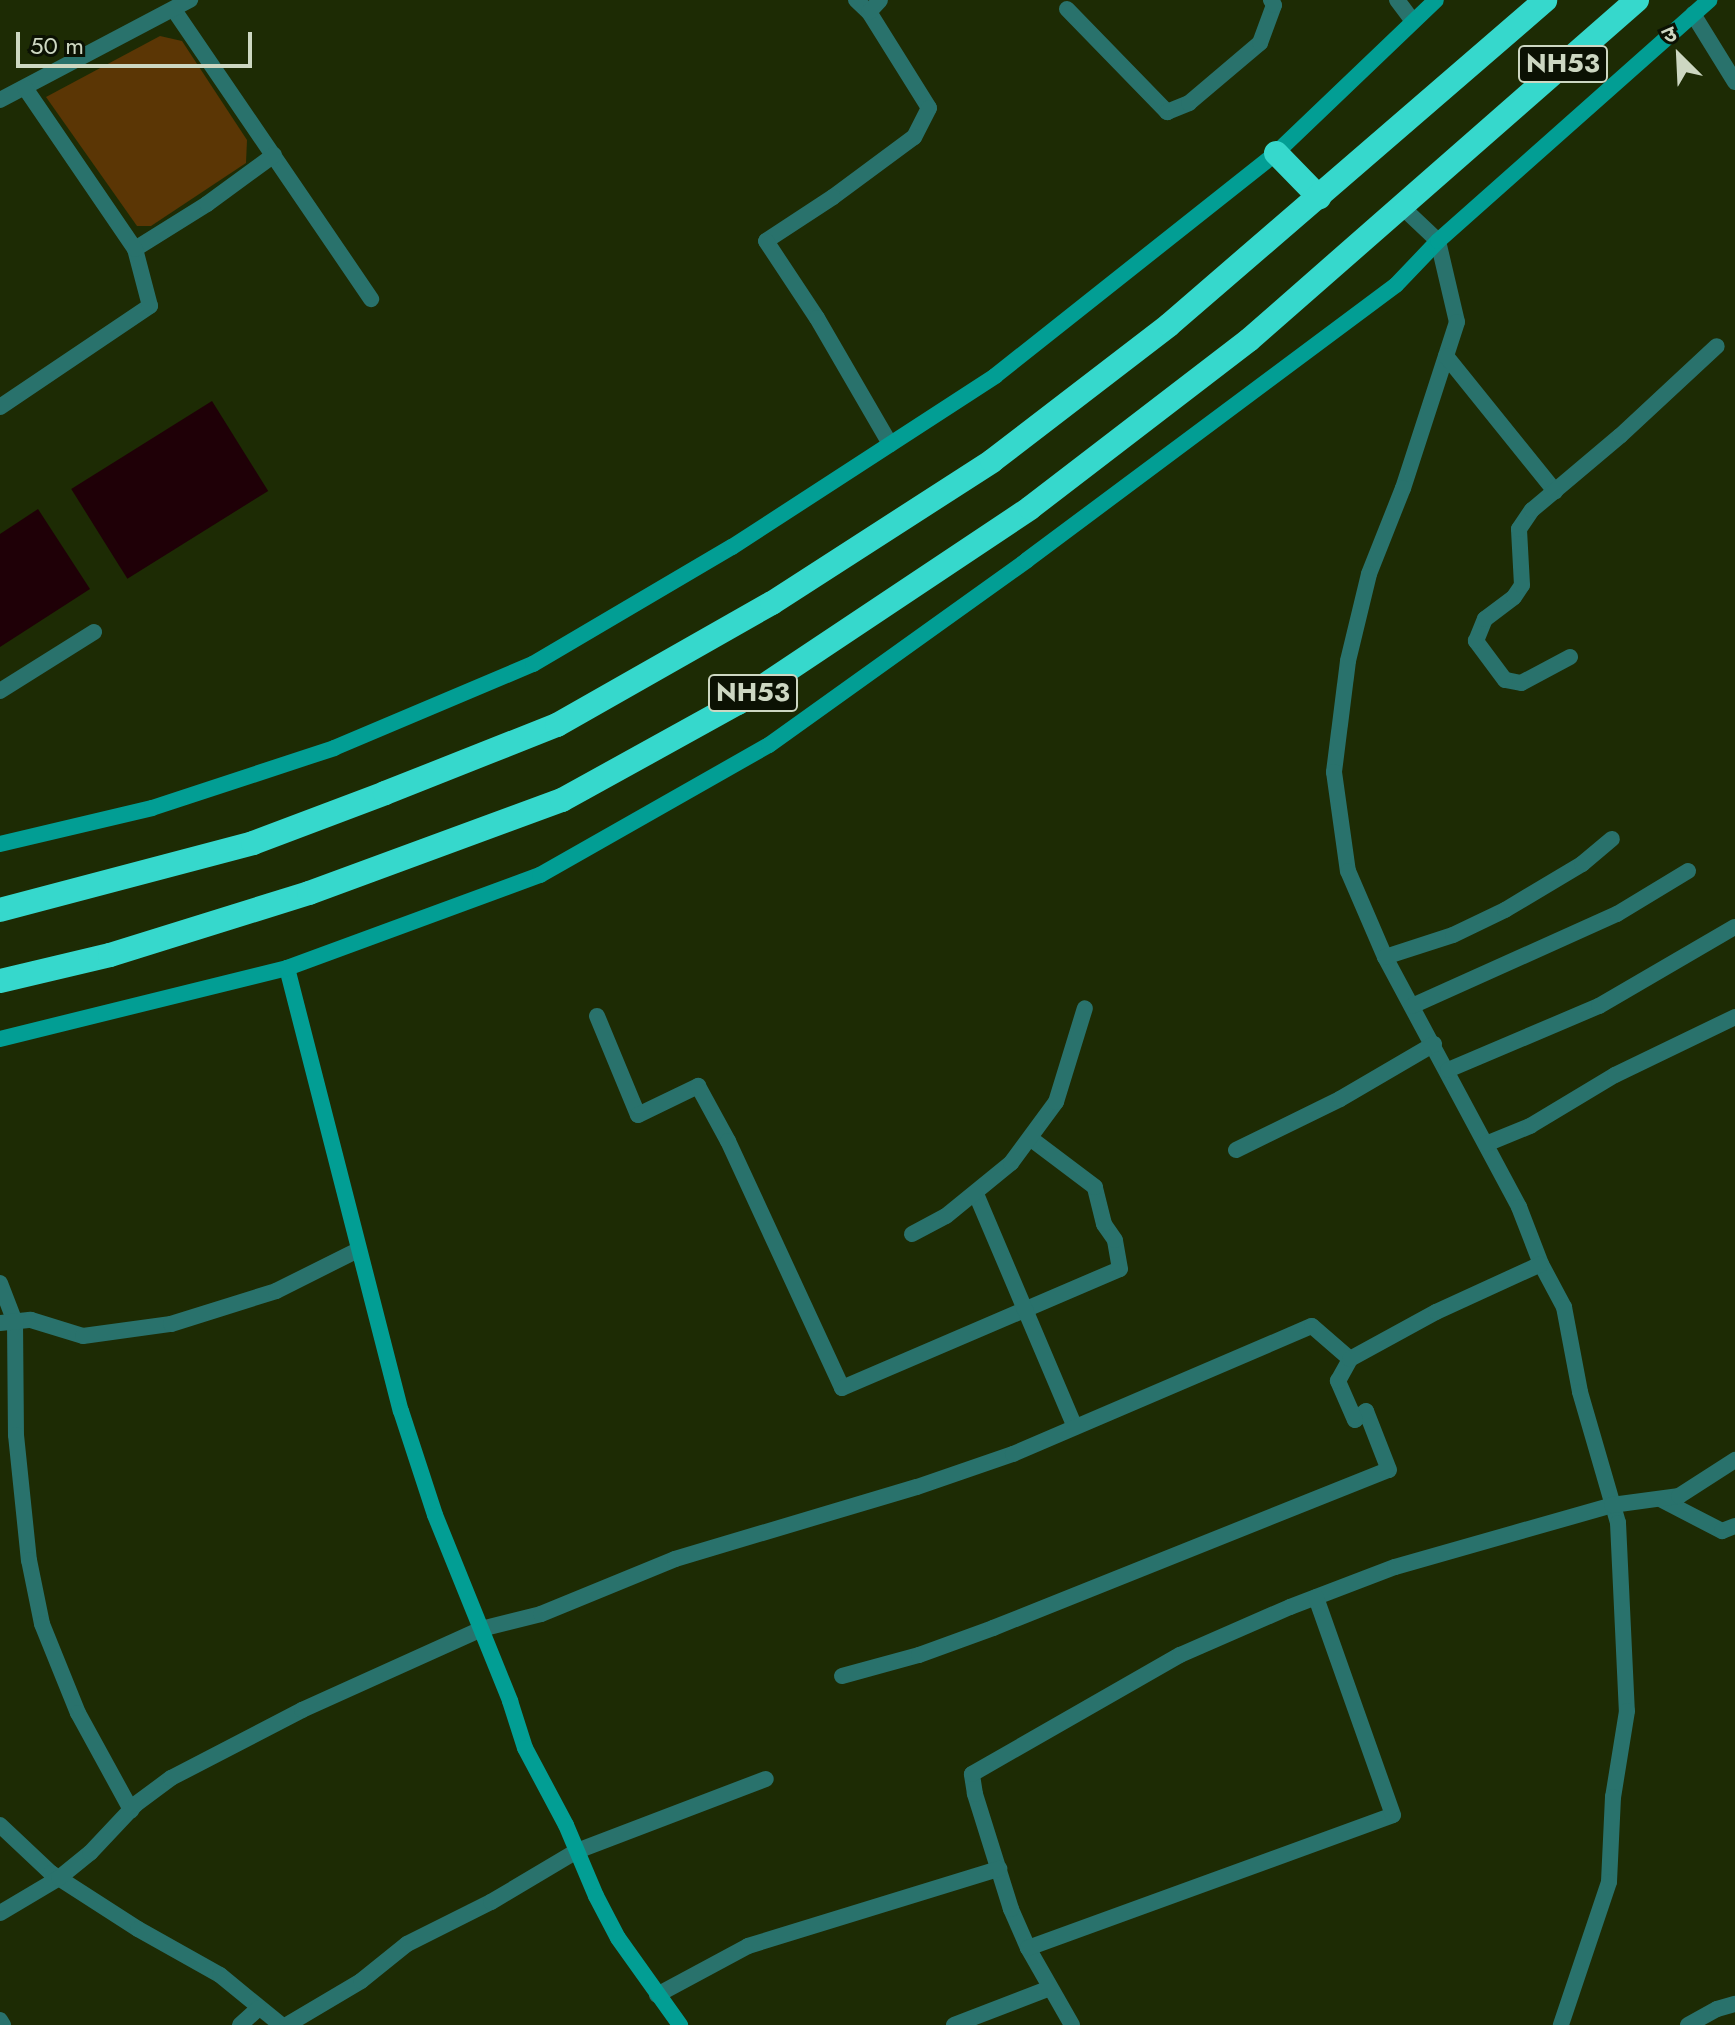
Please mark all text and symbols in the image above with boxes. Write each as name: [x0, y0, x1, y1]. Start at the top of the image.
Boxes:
scale bar: [20, 16, 256, 66]
north arrow: [1639, 16, 1719, 96]
text: उ: [1657, 17, 1682, 51]
text: 50 m: [30, 28, 84, 63]
road number: NH53: [1517, 42, 1609, 86]
road number: NH53: [707, 671, 799, 715]

